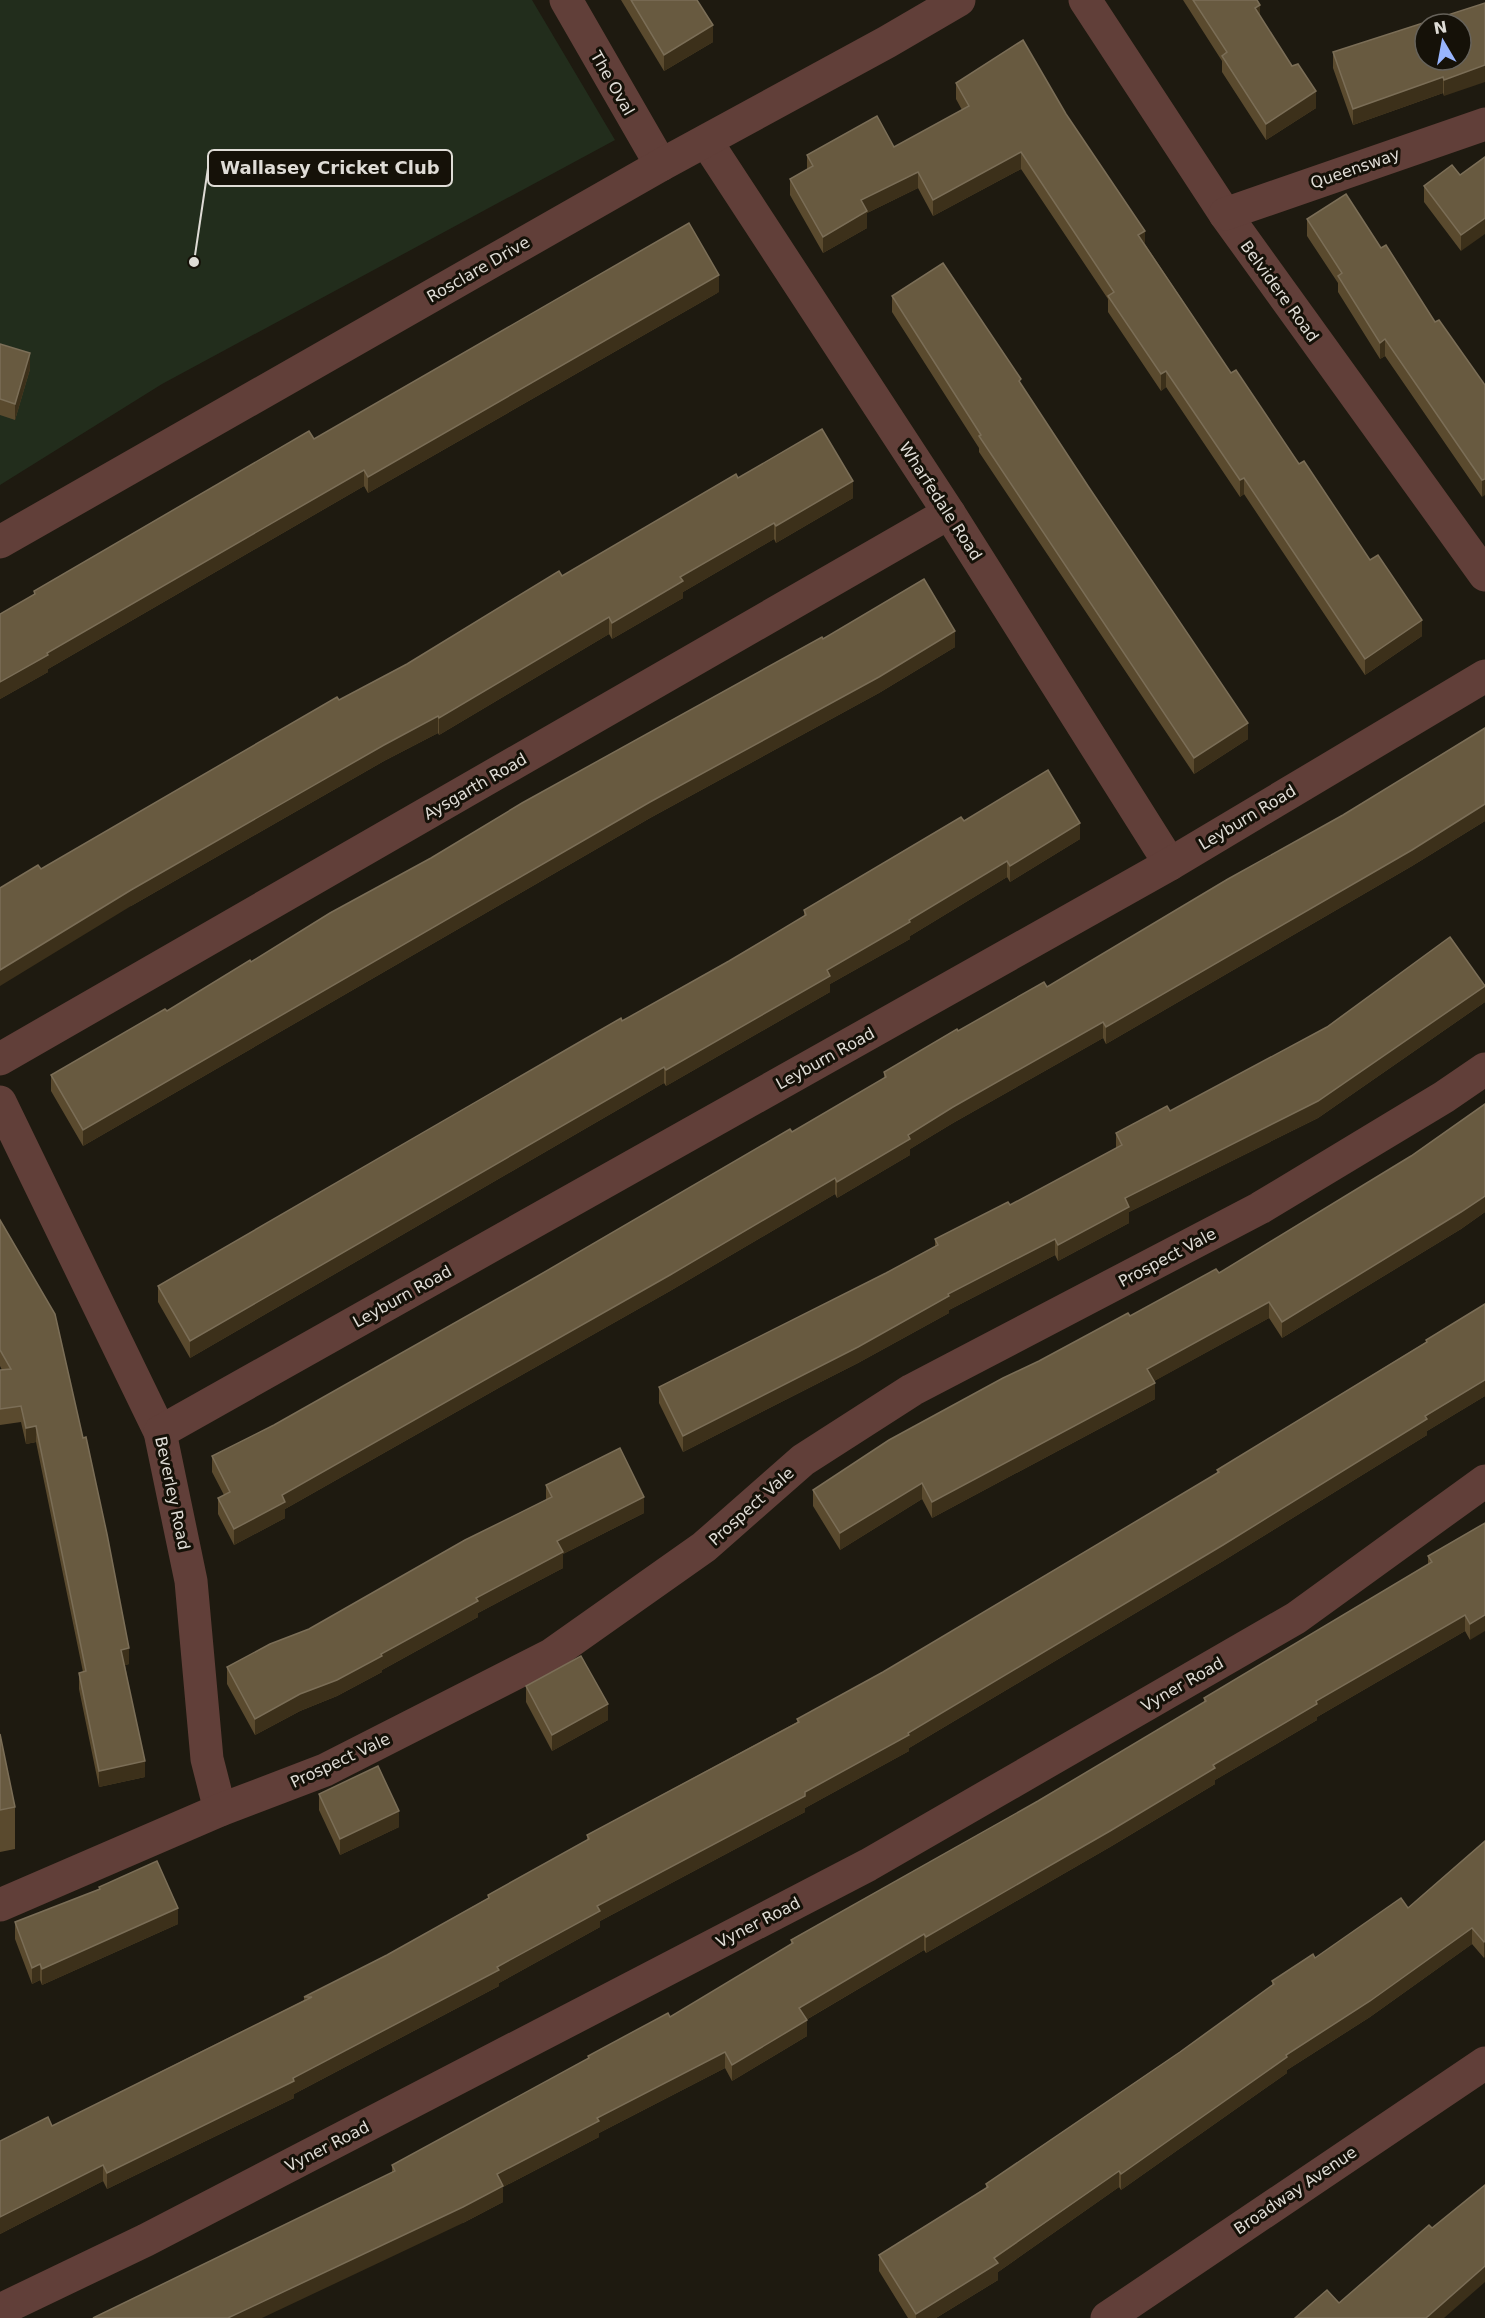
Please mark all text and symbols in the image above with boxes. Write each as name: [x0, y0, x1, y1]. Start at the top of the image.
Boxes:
north arrow: [1413, 12, 1473, 72]
text: N: [1432, 17, 1449, 38]
street label: The Oval: [586, 47, 639, 119]
street label: Queensway: [1308, 144, 1402, 193]
callout: Wallasey Cricket Club: [208, 150, 452, 186]
text: Wallasey Cricket Club: [220, 157, 440, 178]
street label: Rosclare Drive: [424, 232, 533, 307]
street label: Belvidere Road: [1237, 237, 1323, 346]
street label: Wharfedale Road: [895, 439, 986, 564]
street label: Aysgarth Road: [420, 749, 530, 824]
street label: Leyburn Road: [1195, 781, 1299, 854]
street label: Leyburn Road: [773, 1023, 878, 1093]
street label: Prospect Vale: [1115, 1224, 1219, 1291]
street label: Leyburn Road: [350, 1261, 455, 1331]
street label: Beverley Road: [151, 1435, 194, 1552]
street label: Prospect Vale: [705, 1463, 798, 1549]
street label: Vyner Road: [1138, 1653, 1227, 1716]
street label: Prospect Vale: [287, 1729, 393, 1792]
street label: Vyner Road: [713, 1893, 803, 1952]
street label: Vyner Road: [282, 2117, 372, 2176]
street label: Broadway Avenue: [1230, 2142, 1360, 2239]

